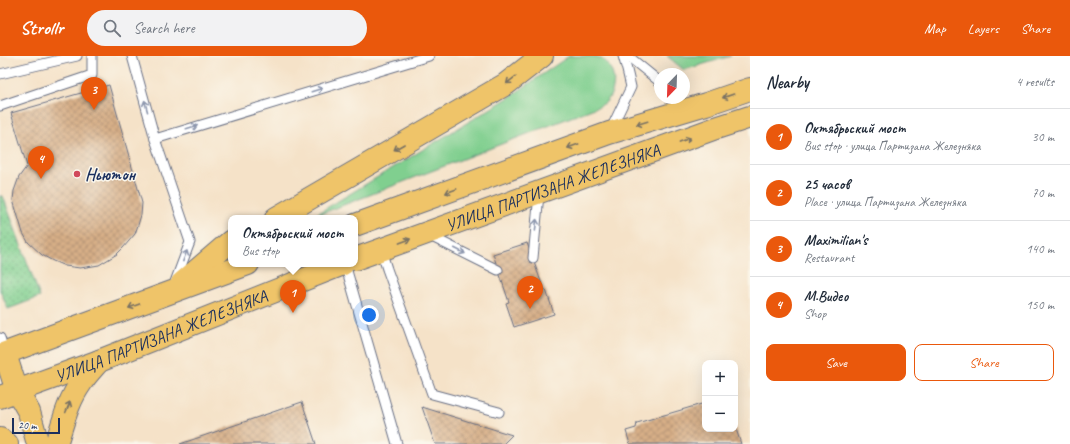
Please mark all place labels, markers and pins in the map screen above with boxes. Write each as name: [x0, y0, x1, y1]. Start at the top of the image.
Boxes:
pin: 3: [81, 77, 107, 110]
pin: 4: [28, 146, 54, 179]
place label: Ньютон: [85, 164, 137, 185]
marker: Ньютон: [72, 169, 82, 179]
pin: 2: [517, 276, 543, 309]
pin: 1: [280, 280, 306, 313]

